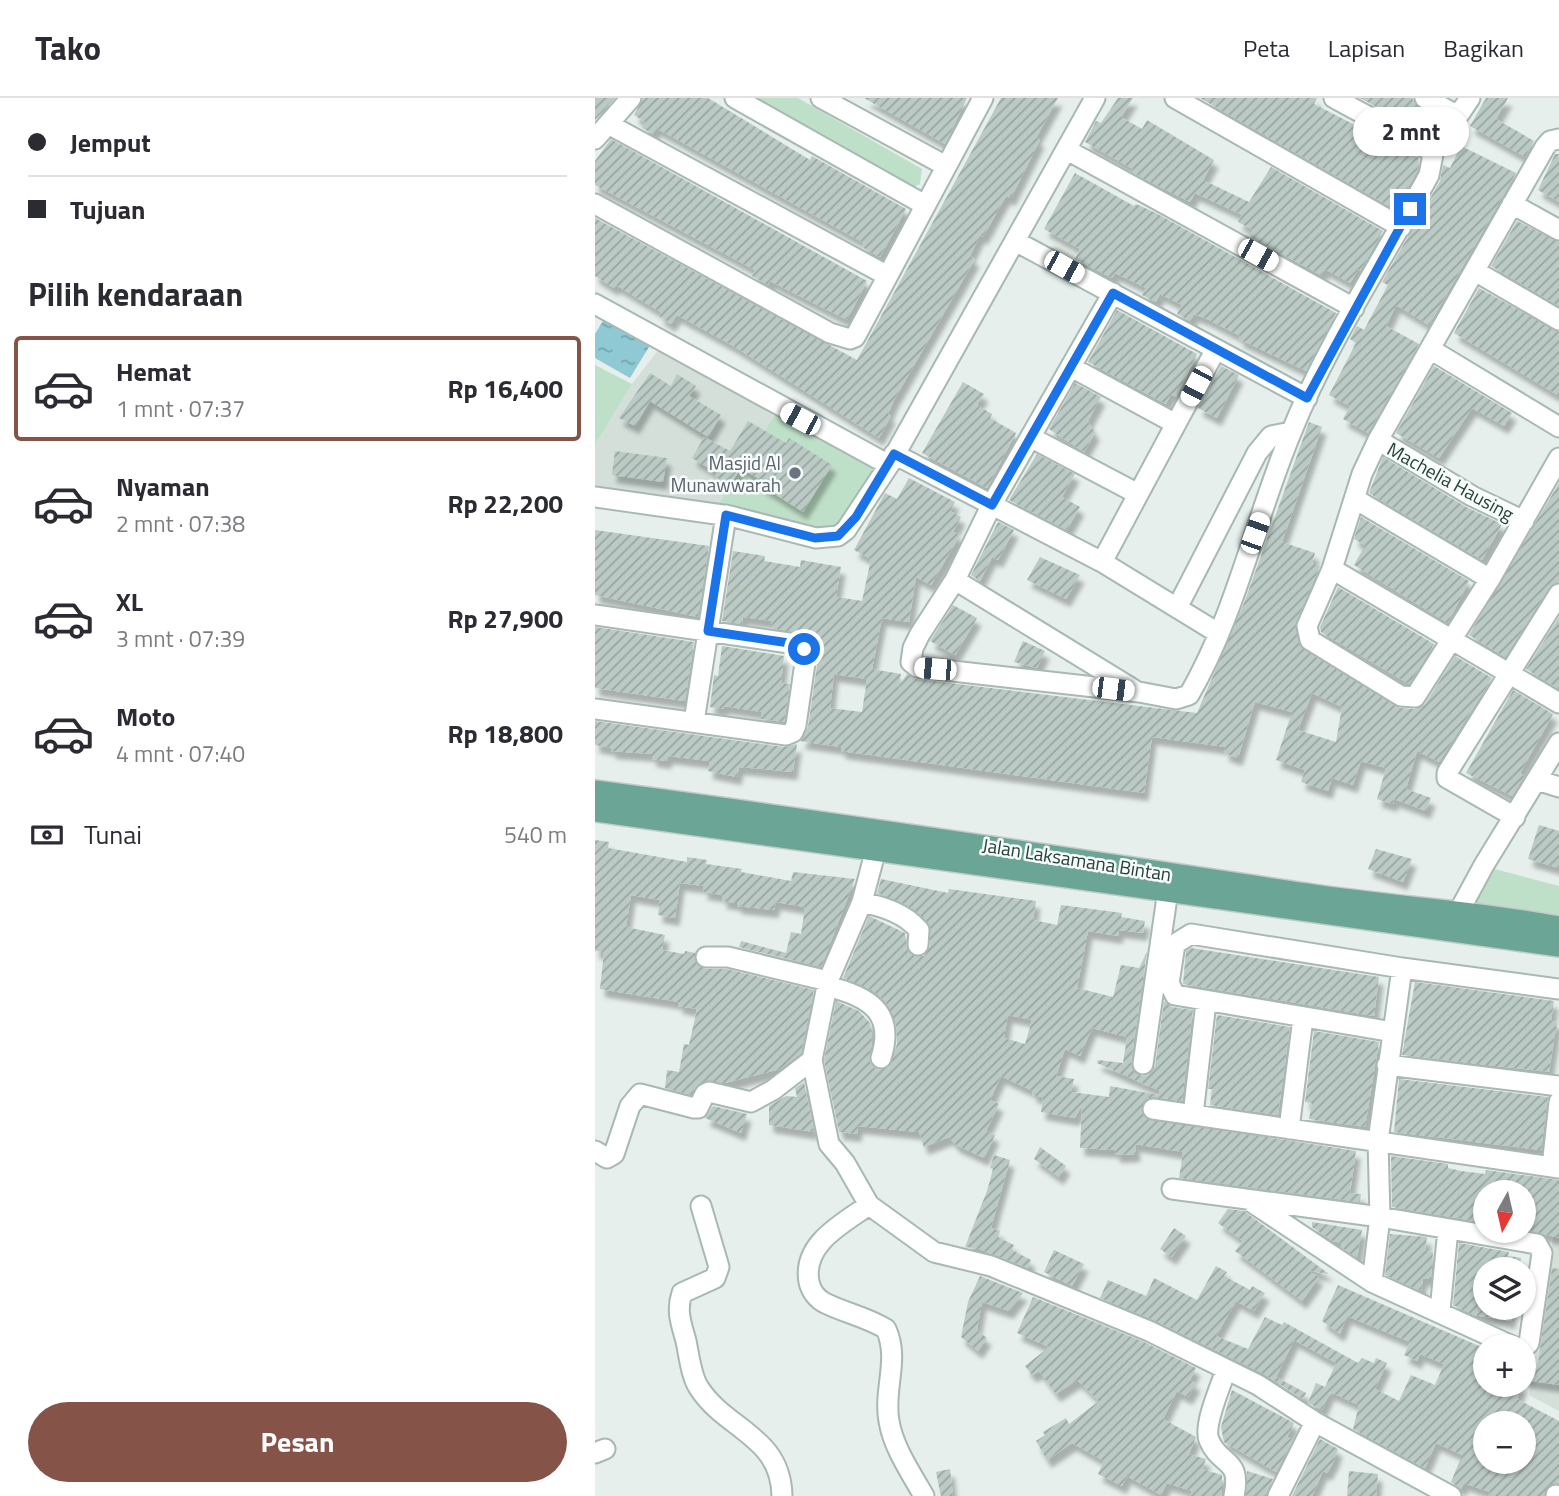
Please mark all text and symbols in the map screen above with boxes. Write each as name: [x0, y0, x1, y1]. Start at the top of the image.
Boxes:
text: Tako: [35, 23, 101, 73]
text: Peta: [1243, 30, 1290, 66]
text: Lapisan: [1328, 30, 1405, 66]
text: Bagikan: [1443, 30, 1524, 66]
callout: 2 mnt: [1352, 108, 1468, 156]
text: 2 mnt: [1382, 114, 1440, 149]
text: Jemput: [70, 123, 151, 162]
text: Tujuan: [70, 190, 145, 229]
route end: [1394, 193, 1426, 225]
car: [1235, 236, 1282, 274]
car: [1041, 248, 1088, 286]
text: Pilih kendaraan: [28, 270, 243, 318]
text: Hemat: [116, 352, 191, 391]
icon: car: [32, 357, 95, 420]
car: [1177, 363, 1216, 409]
text: Rp 16,400: [447, 369, 563, 408]
text: 1 mnt · 07:37: [116, 391, 245, 426]
car: [777, 400, 824, 438]
street label: Machelia Hausing: [1382, 434, 1520, 528]
place label: Masjid Al Munawwarah: [671, 448, 781, 499]
marker: Masjid Al Munawwarah: [787, 465, 803, 481]
text: Nyaman: [116, 467, 210, 506]
icon: car: [32, 472, 95, 535]
text: Rp 22,200: [447, 484, 563, 523]
text: 2 mnt · 07:38: [116, 506, 245, 541]
car: [1238, 510, 1273, 556]
text: XL: [116, 582, 143, 621]
icon: car: [32, 587, 95, 650]
text: Rp 27,900: [447, 599, 563, 638]
text: 3 mnt · 07:39: [116, 621, 245, 656]
route start: [788, 633, 820, 665]
car: [914, 657, 957, 681]
car: [1091, 676, 1136, 702]
text: Moto: [116, 697, 175, 736]
icon: car: [32, 702, 95, 765]
text: Rp 18,800: [447, 714, 563, 753]
text: 4 mnt · 07:40: [116, 736, 245, 771]
text: Tunai: [84, 815, 142, 854]
icon: cash: [28, 816, 66, 854]
text: 540 m: [504, 817, 567, 852]
street label: Jalan Laksamana Bintan: [980, 830, 1174, 888]
north arrow: [1473, 1180, 1537, 1242]
map controls: [1473, 1180, 1536, 1474]
button: layers: [1473, 1257, 1536, 1320]
button: +: [1473, 1334, 1536, 1397]
button: Pesan: [28, 1402, 567, 1482]
button: −: [1473, 1411, 1536, 1474]

